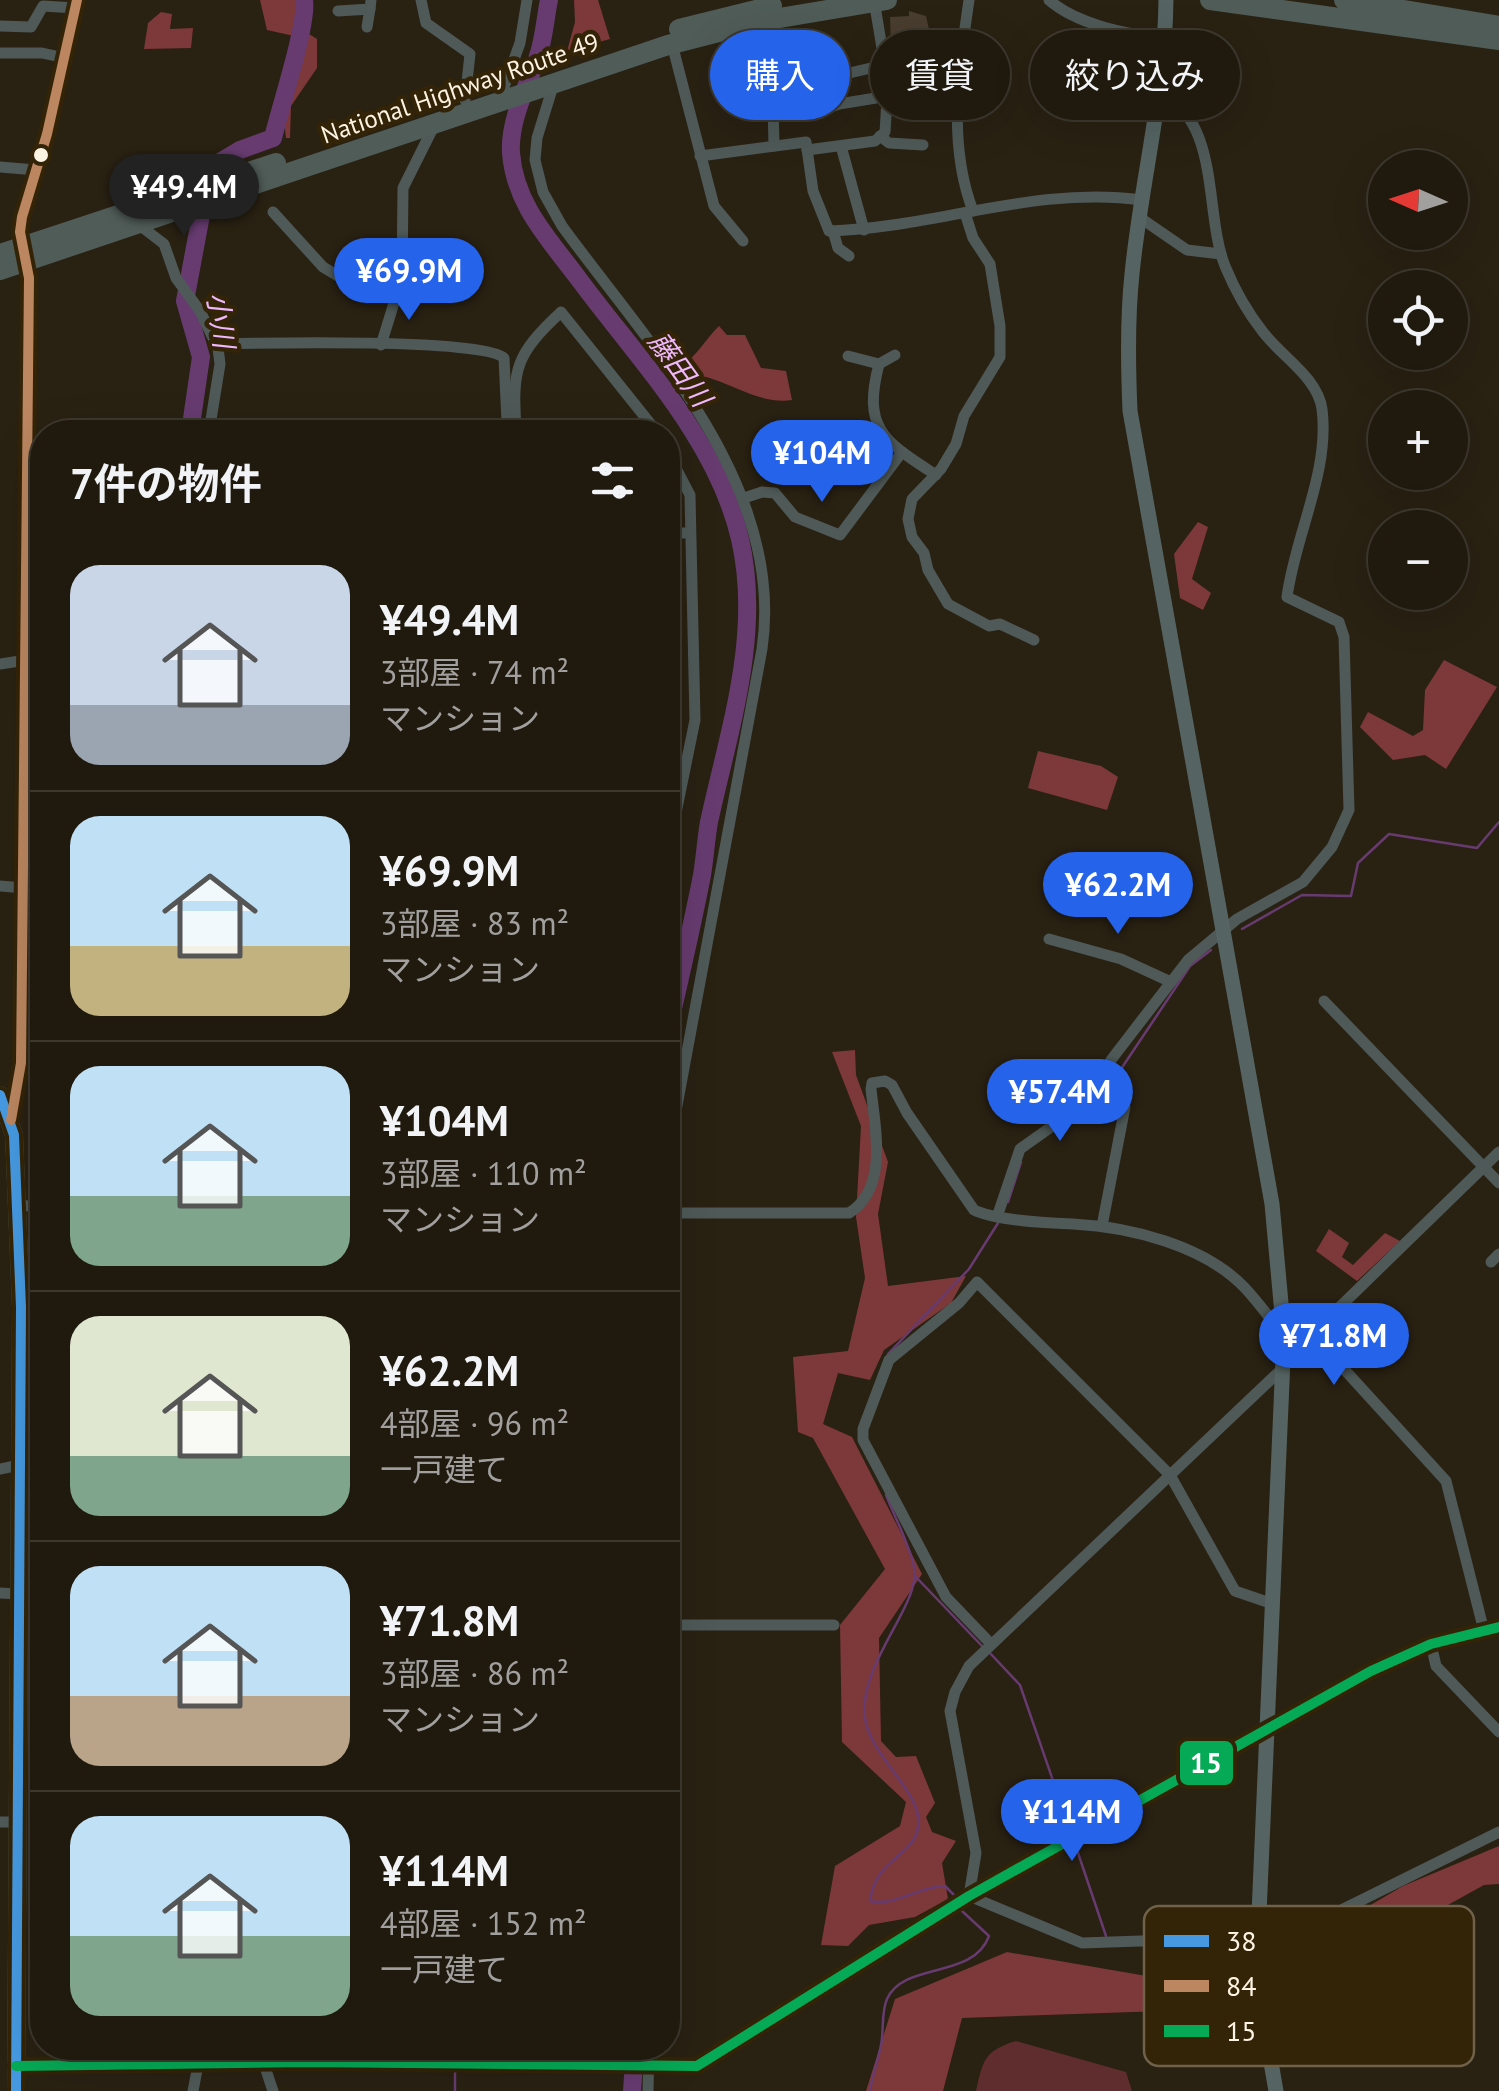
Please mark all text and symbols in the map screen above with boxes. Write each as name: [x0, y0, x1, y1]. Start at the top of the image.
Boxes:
street label: National Highway Route 49: [317, 25, 603, 151]
chip: 購入: [710, 30, 850, 120]
chip: 賃貸: [870, 30, 1010, 120]
chip: 絞り込み: [1030, 30, 1240, 120]
unlabelled marker: [31, 145, 51, 165]
north arrow: [1368, 150, 1468, 250]
map controls: [1368, 150, 1468, 610]
pin: ¥49.4M: [103, 154, 265, 239]
text: ¥49.4M: [131, 165, 237, 207]
pin: ¥69.9M: [328, 238, 490, 323]
text: ¥69.9M: [356, 249, 462, 291]
button: locate: [1368, 270, 1468, 370]
water label: 小川: [199, 290, 244, 353]
water label: 藤田川: [641, 324, 722, 416]
button: +: [1368, 390, 1468, 490]
pin: ¥104M: [752, 420, 892, 505]
text: ¥104M: [773, 431, 871, 473]
icon: filters: [585, 453, 640, 508]
text: 7件の物件: [70, 456, 262, 511]
button: −: [1368, 510, 1468, 610]
text: ¥49.4M: [380, 592, 519, 647]
icon: home: [150, 605, 270, 725]
text: 3部屋 · 74 m²: [380, 651, 569, 693]
text: マンション: [380, 697, 540, 739]
text: ¥69.9M: [380, 843, 519, 898]
pin: ¥62.2M: [1037, 852, 1199, 937]
icon: home: [150, 856, 270, 976]
text: ¥62.2M: [1065, 863, 1171, 905]
text: 3部屋 · 83 m²: [380, 902, 569, 944]
text: マンション: [380, 948, 540, 990]
pin: ¥57.4M: [979, 1059, 1141, 1144]
text: ¥57.4M: [1009, 1070, 1111, 1112]
text: ¥104M: [380, 1093, 509, 1148]
icon: home: [150, 1106, 270, 1226]
text: 3部屋 · 110 m²: [380, 1152, 587, 1194]
text: マンション: [380, 1198, 540, 1240]
pin: ¥71.8M: [1253, 1303, 1415, 1388]
text: ¥71.8M: [1281, 1314, 1387, 1356]
text: ¥62.2M: [380, 1343, 519, 1398]
icon: home: [150, 1356, 270, 1476]
text: 4部屋 · 96 m²: [380, 1402, 569, 1444]
text: 一戸建て: [380, 1448, 508, 1490]
text: ¥71.8M: [380, 1593, 519, 1648]
icon: home: [150, 1606, 270, 1726]
text: 3部屋 · 86 m²: [380, 1652, 569, 1694]
text: マンション: [380, 1698, 540, 1740]
line badge: 15: [1178, 1739, 1235, 1787]
text: 15: [1190, 1744, 1222, 1781]
pin: ¥114M: [1002, 1779, 1142, 1864]
text: ¥114M: [1023, 1790, 1121, 1832]
text: ¥114M: [380, 1843, 509, 1898]
icon: home: [150, 1856, 270, 1976]
text: 4部屋 · 152 m²: [380, 1902, 587, 1944]
legend: [1144, 1906, 1474, 2066]
text: 38: [1226, 1922, 1257, 1959]
text: 一戸建て: [380, 1948, 508, 1990]
text: 84: [1226, 1967, 1257, 2004]
text: 15: [1226, 2012, 1257, 2049]

